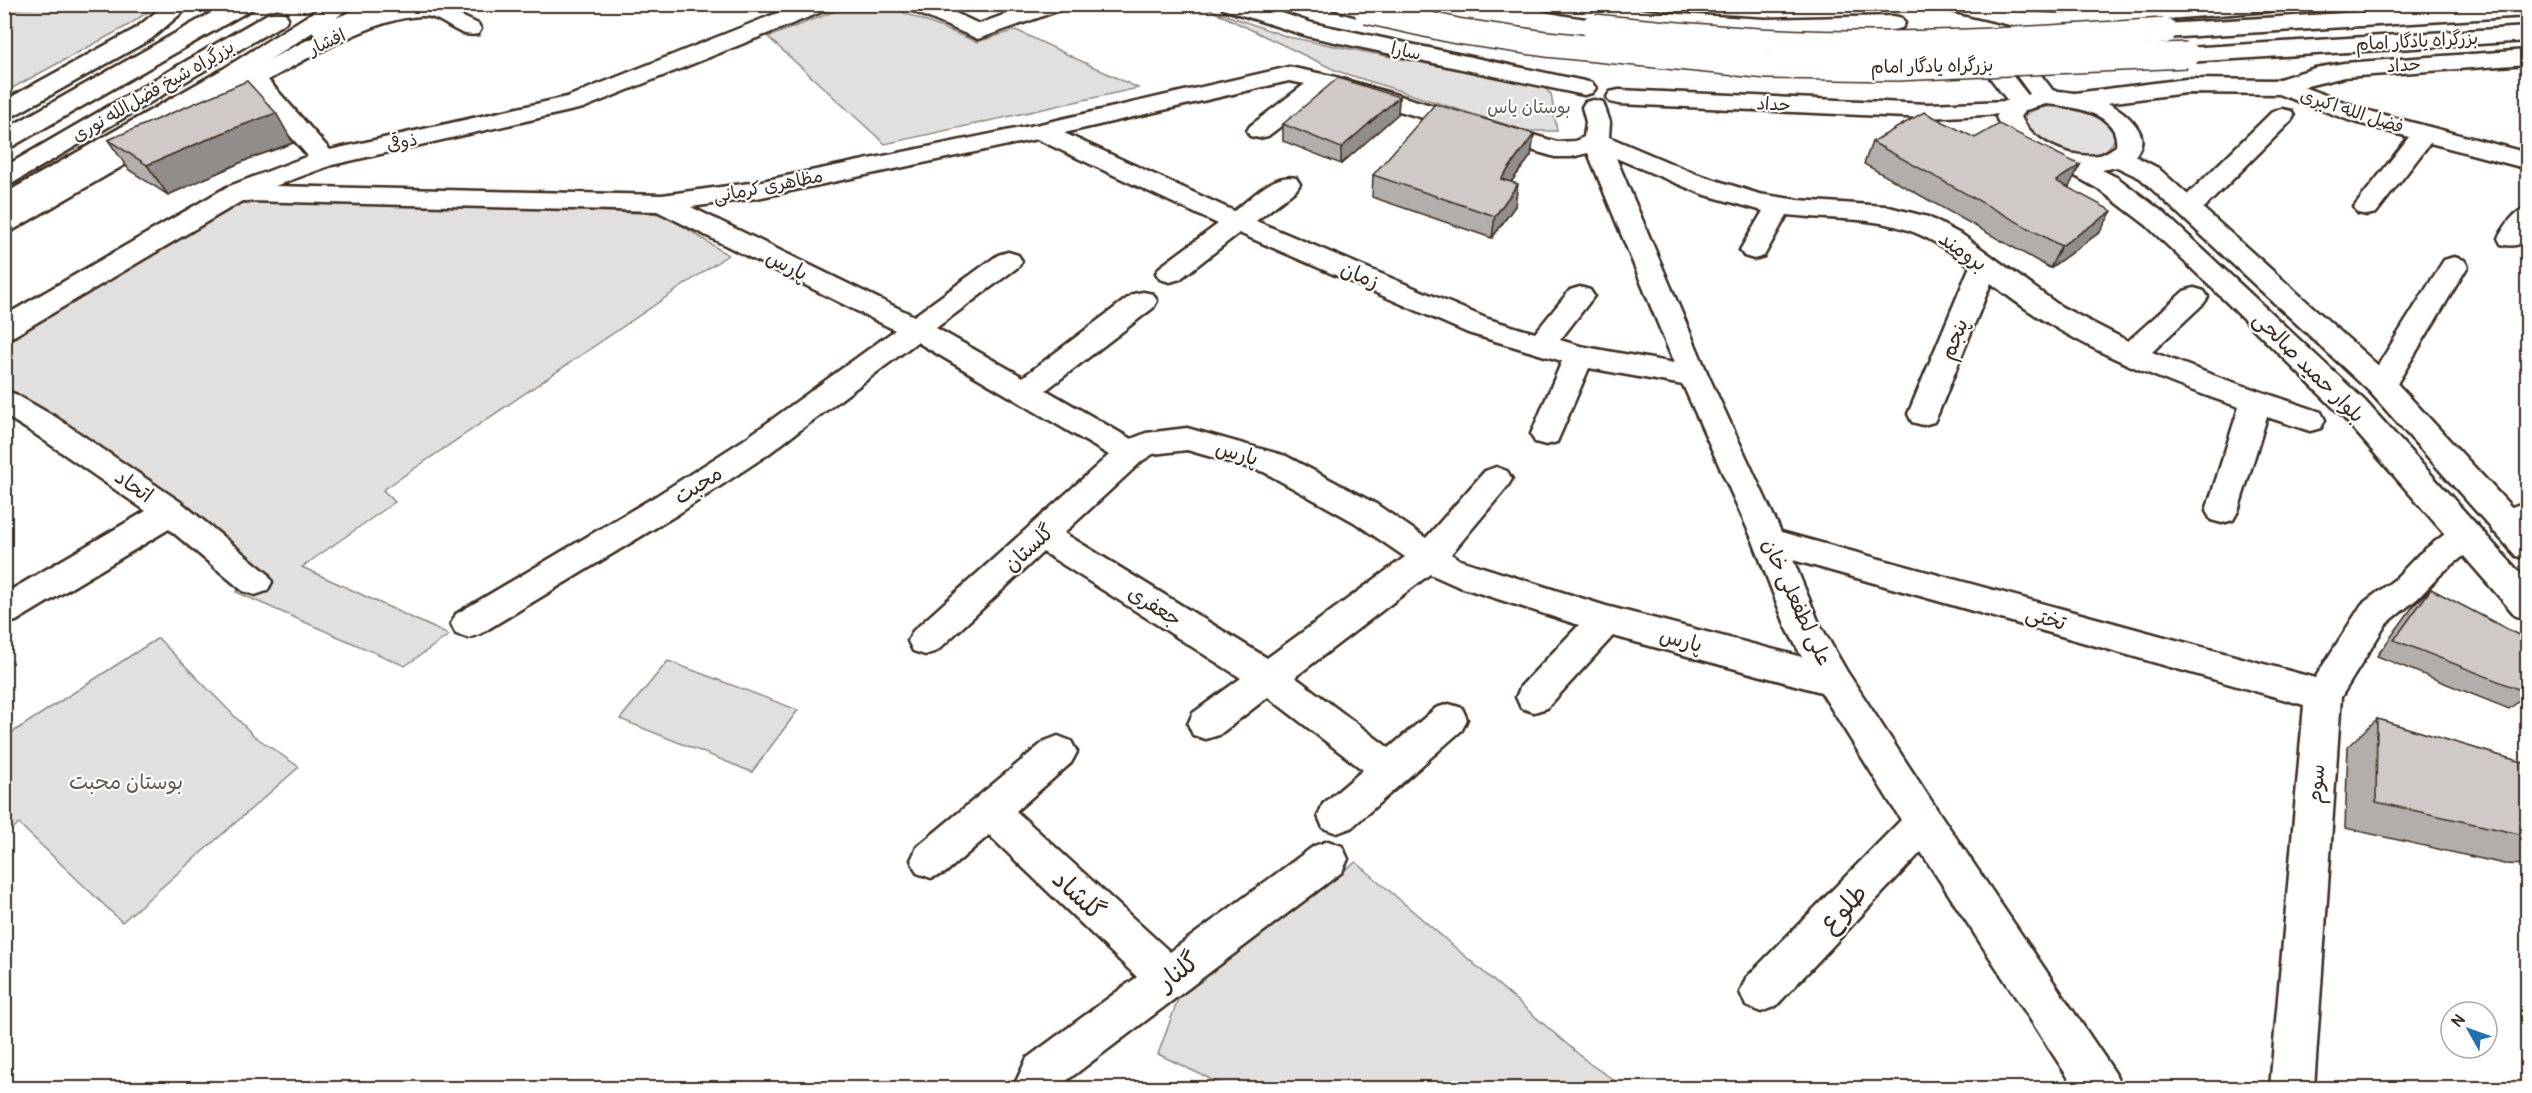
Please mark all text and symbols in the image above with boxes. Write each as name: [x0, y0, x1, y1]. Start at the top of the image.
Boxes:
street label: افشار: [303, 24, 350, 62]
street label: بزرگراه یادگار امام: [2355, 27, 2479, 58]
street label: بزرگراه شیخ فضل‌الله نوری: [68, 36, 239, 147]
street label: سارا: [1389, 37, 1423, 66]
street label: حداد: [2386, 53, 2421, 78]
street label: بزرگراه یادگار امام: [1870, 54, 1994, 81]
street label: فضل الله اکبری: [2297, 84, 2407, 139]
street label: حداد: [1756, 92, 1790, 117]
park label: بوستان یاس: [1487, 96, 1571, 119]
street label: ذوقی: [384, 127, 420, 157]
street label: مظاهری کرمانی: [711, 165, 825, 208]
street label: برومند: [1933, 225, 1992, 278]
street label: پارس: [761, 244, 812, 287]
street label: زمان: [1336, 255, 1383, 296]
street label: بلوار حمید صالحی: [2247, 306, 2370, 429]
street label: پنجم: [1934, 315, 1977, 365]
street label: پارس: [1212, 435, 1261, 472]
street label: محبت: [669, 460, 728, 511]
street label: اتحاد: [109, 464, 158, 509]
street label: گلستان: [998, 519, 1060, 578]
street label: علی لطفعلی خان: [1755, 534, 1838, 670]
street label: جعفری: [1123, 580, 1187, 633]
street label: تختی: [2023, 600, 2070, 637]
street label: پارس: [1656, 622, 1705, 659]
street label: سوم: [2302, 763, 2333, 805]
park label: بوستان محبت: [69, 769, 183, 796]
street label: گلشاد: [1045, 863, 1111, 928]
street label: طلوع: [1813, 877, 1875, 941]
street label: گلنار: [1150, 946, 1206, 999]
north arrow: [2439, 1000, 2499, 1060]
text: N: [2447, 1010, 2470, 1032]

